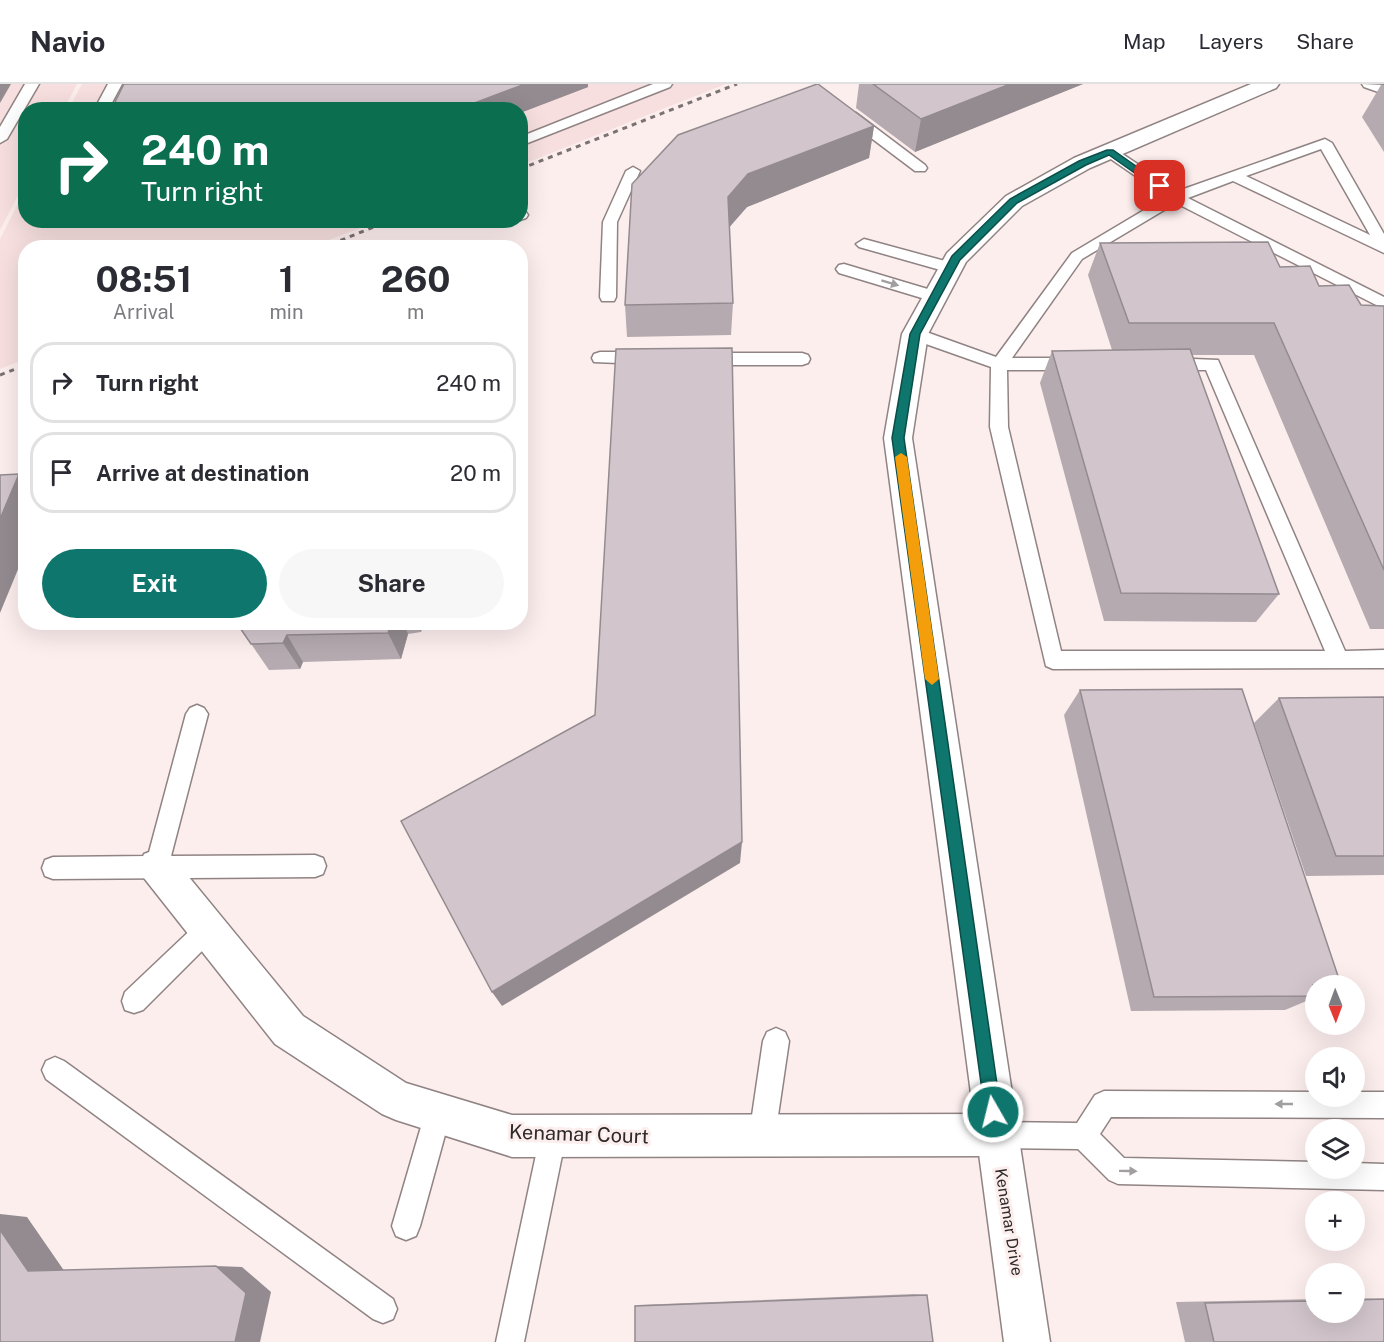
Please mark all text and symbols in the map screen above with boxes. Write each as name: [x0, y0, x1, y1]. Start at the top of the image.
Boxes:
text: Navio: [30, 25, 105, 58]
text: Map: [1123, 29, 1166, 54]
text: Layers: [1199, 29, 1263, 54]
text: Share: [1296, 29, 1354, 54]
text: 240 m: [141, 125, 269, 174]
icon: right: [42, 126, 120, 204]
pin: [1134, 160, 1185, 211]
icon: arrive: [1143, 169, 1176, 202]
text: Turn right: [141, 175, 264, 207]
text: 08:51: [95, 258, 192, 300]
text: 1: [279, 258, 294, 300]
text: 260: [381, 258, 451, 300]
one-way arrow: [881, 279, 899, 288]
text: Arrival: [113, 300, 175, 324]
text: min: [270, 300, 303, 324]
text: m: [407, 300, 424, 324]
icon: right: [45, 366, 78, 399]
text: Turn right: [96, 370, 199, 396]
text: 240 m: [436, 370, 501, 396]
icon: arrive: [45, 456, 78, 489]
text: Arrive at destination: [96, 460, 309, 486]
text: 20 m: [450, 460, 501, 486]
button: Exit: [42, 549, 267, 618]
button: Share: [279, 549, 504, 618]
north arrow: [1305, 975, 1365, 1035]
map controls: [1305, 975, 1365, 1323]
button: sound: [1305, 1047, 1365, 1107]
position arrow: [961, 1080, 1025, 1144]
one-way arrow: [1274, 1099, 1293, 1109]
button: layers: [1305, 1119, 1365, 1179]
street label: Kenamar Court: [509, 1120, 649, 1148]
one-way arrow: [1119, 1166, 1138, 1176]
street label: Kenamar Drive: [991, 1167, 1027, 1277]
button: +: [1305, 1191, 1365, 1251]
button: −: [1305, 1263, 1365, 1323]

